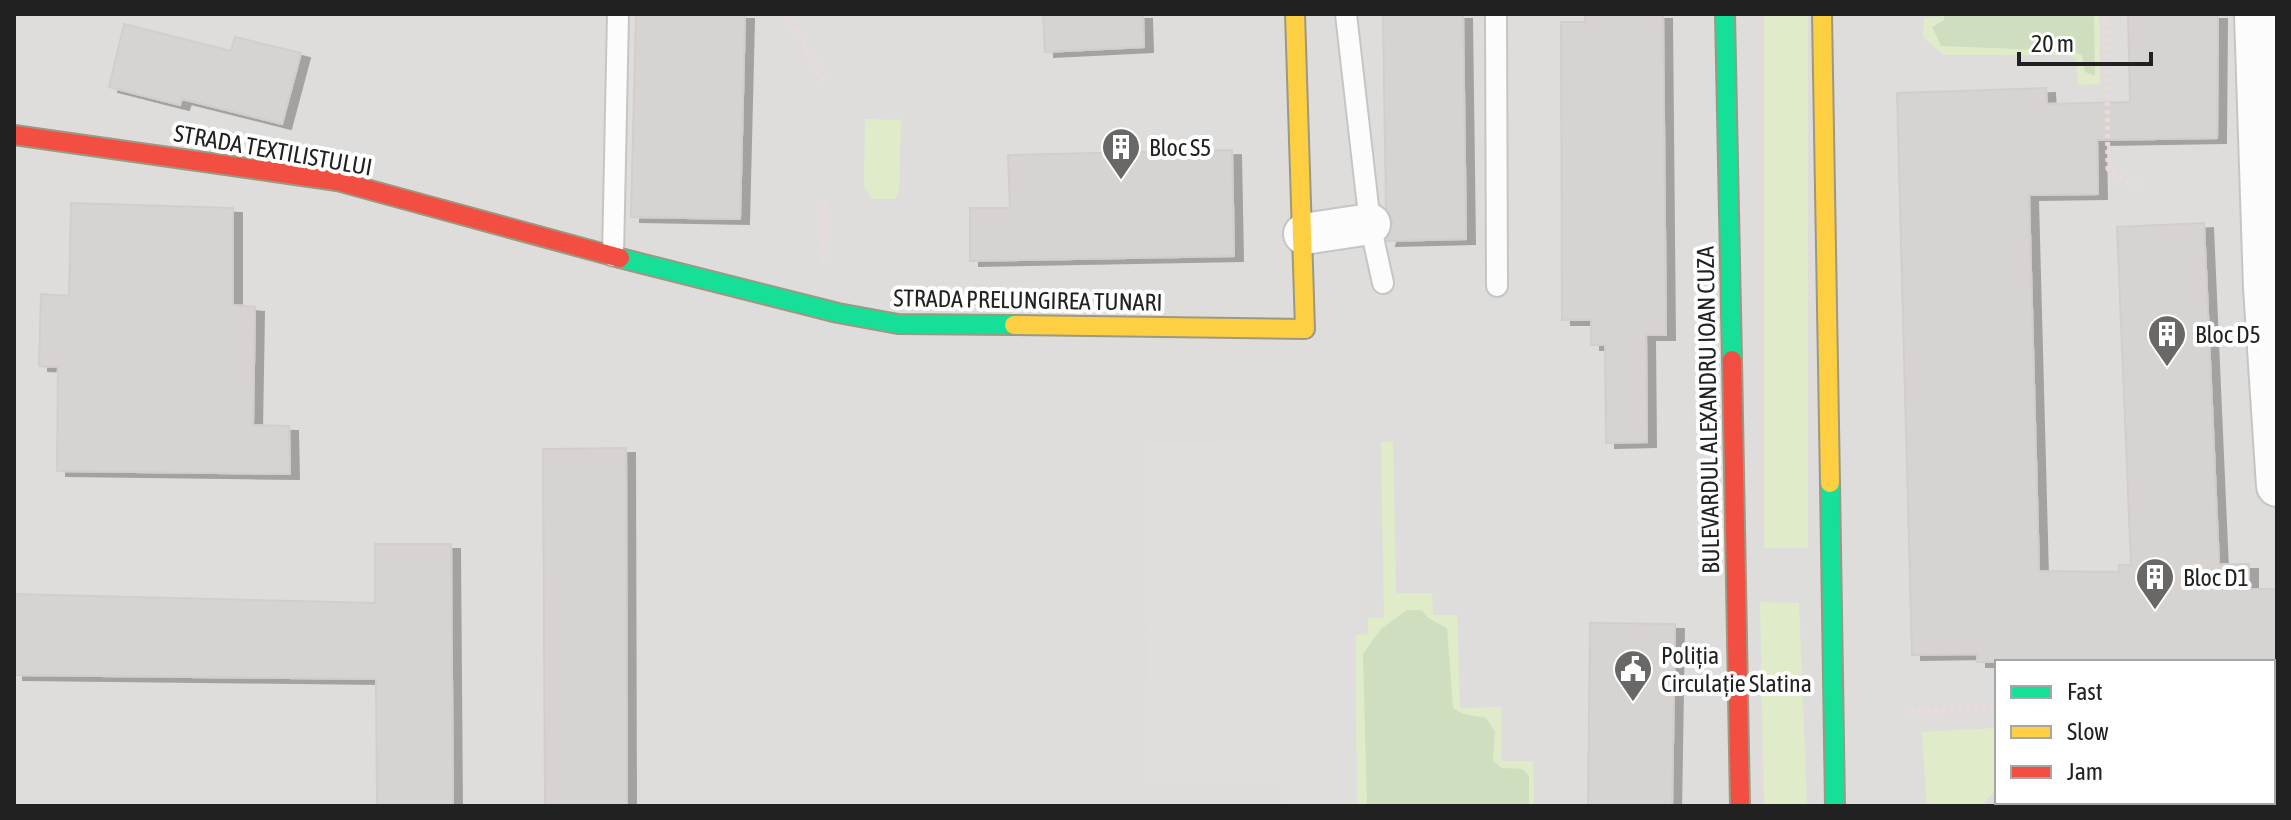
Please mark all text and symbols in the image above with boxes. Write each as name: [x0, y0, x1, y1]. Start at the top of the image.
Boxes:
scale bar: [2019, 16, 2151, 66]
text: 20 m: [2031, 30, 2074, 57]
street label: STRADA TEXTILISTULUI: [172, 119, 374, 181]
building icon: Bloc S5: [1100, 126, 1142, 181]
place label: Bloc S5: [1149, 134, 1211, 161]
street label: BULEVARDUL ALEXANDRU IOAN CUZA: [1692, 246, 1724, 574]
street label: STRADA PRELUNGIREA TUNARI: [893, 284, 1163, 316]
building icon: Bloc D5: [2146, 313, 2188, 368]
place label: Bloc D5: [2195, 321, 2261, 348]
building icon: Bloc D1: [2134, 556, 2176, 611]
place label: Bloc D1: [2183, 564, 2249, 591]
place label: Poliția Circulație Slatina: [1661, 642, 1812, 697]
public building icon: Poliția Circulație Slatina: [1612, 648, 1654, 703]
legend: [1995, 660, 2275, 804]
text: Fast: [2067, 678, 2103, 705]
text: Slow: [2067, 718, 2109, 745]
text: Jam: [2067, 758, 2103, 785]

